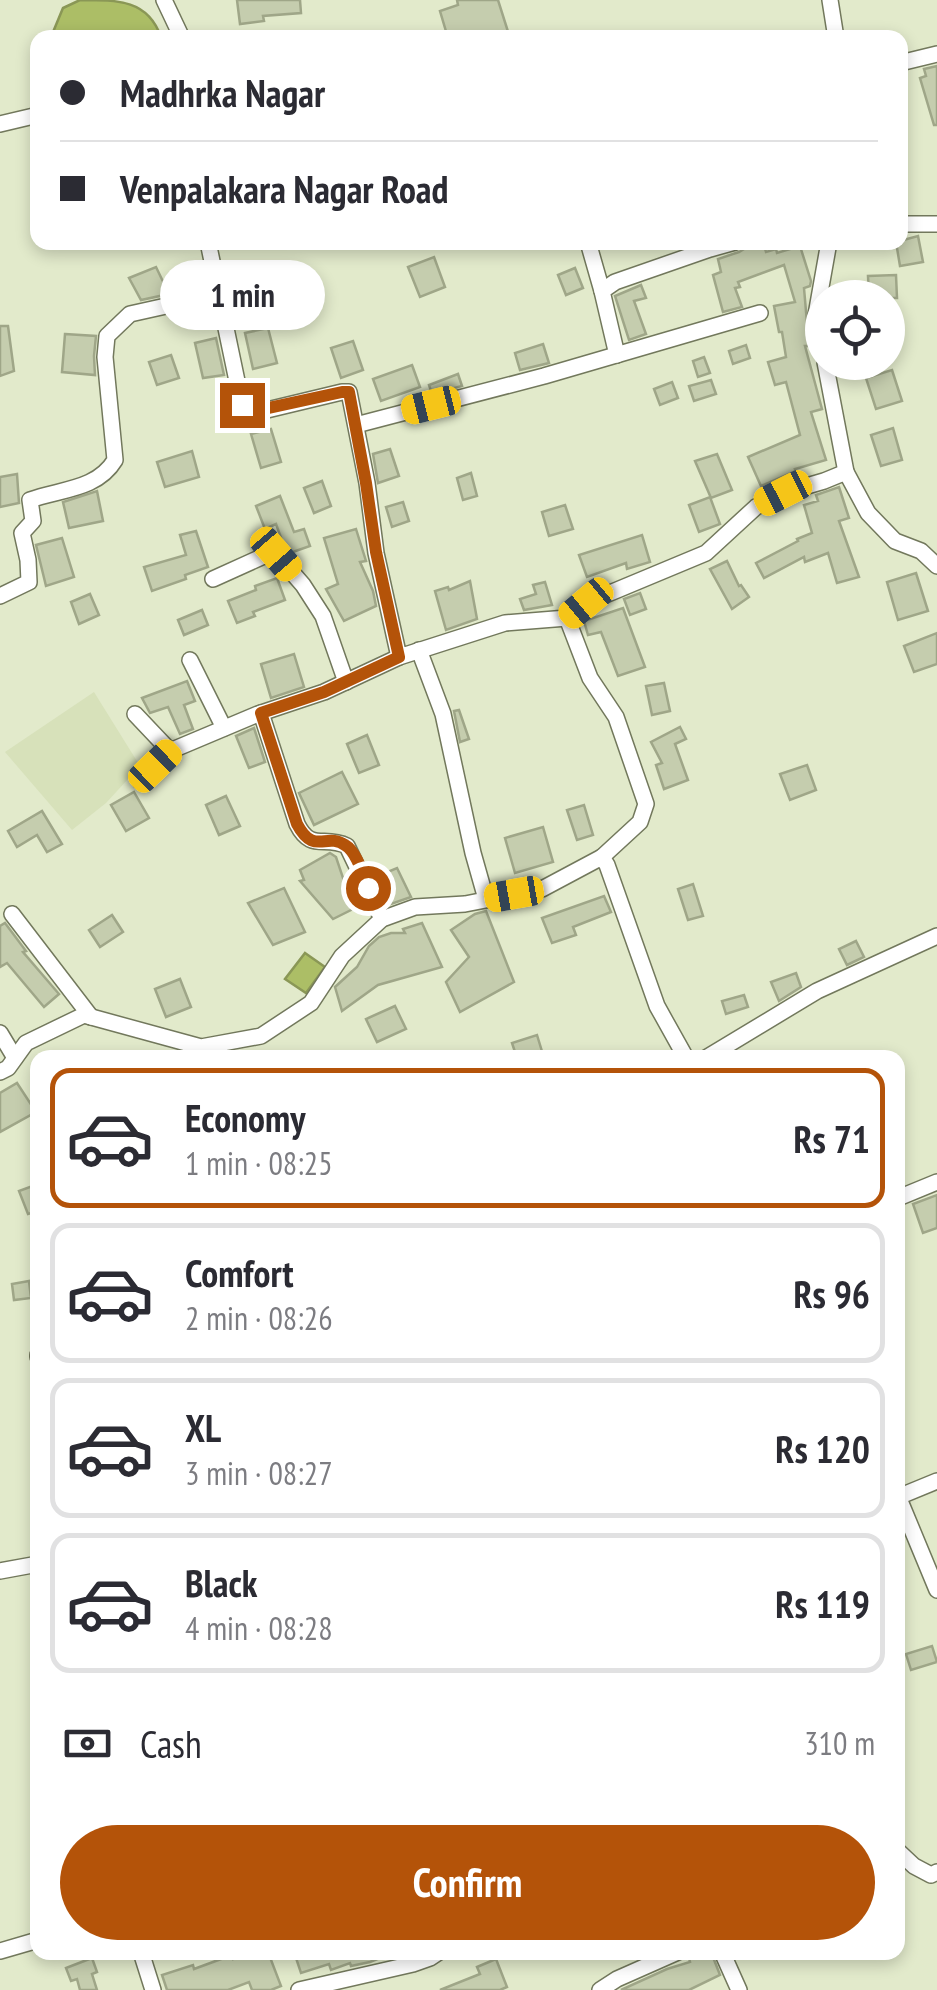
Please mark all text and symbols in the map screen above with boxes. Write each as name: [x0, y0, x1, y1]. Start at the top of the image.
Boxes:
text: Madhrka Nagar: [120, 68, 325, 117]
text: Venpalakara Nagar Road: [120, 164, 448, 213]
callout: 1 min: [160, 260, 324, 330]
text: 1 min: [210, 274, 275, 316]
map controls: [805, 280, 905, 380]
button: locate: [805, 280, 905, 380]
route end: [220, 383, 265, 428]
car: [398, 383, 464, 427]
car: [749, 466, 817, 520]
car: [245, 522, 307, 586]
car: [553, 572, 619, 634]
car: [123, 734, 187, 798]
route start: [346, 866, 391, 911]
car: [482, 874, 546, 914]
icon: car: [65, 1093, 155, 1183]
text: Economy: [185, 1093, 305, 1142]
text: Rs 71: [793, 1114, 870, 1163]
text: 1 min · 08:25: [185, 1142, 333, 1184]
icon: car: [65, 1248, 155, 1338]
text: Comfort: [185, 1248, 294, 1297]
text: Rs 96: [793, 1269, 870, 1318]
text: 2 min · 08:26: [185, 1297, 333, 1339]
icon: car: [65, 1403, 155, 1493]
text: XL: [185, 1403, 221, 1452]
text: Rs 120: [775, 1424, 870, 1473]
text: 3 min · 08:27: [185, 1452, 333, 1494]
icon: car: [65, 1558, 155, 1648]
text: Black: [185, 1558, 258, 1607]
text: Rs 119: [775, 1579, 870, 1628]
text: 4 min · 08:28: [185, 1607, 333, 1649]
icon: cash: [60, 1716, 115, 1771]
text: Cash: [140, 1719, 202, 1768]
text: 310 m: [804, 1722, 875, 1764]
button: Confirm: [60, 1825, 875, 1940]

